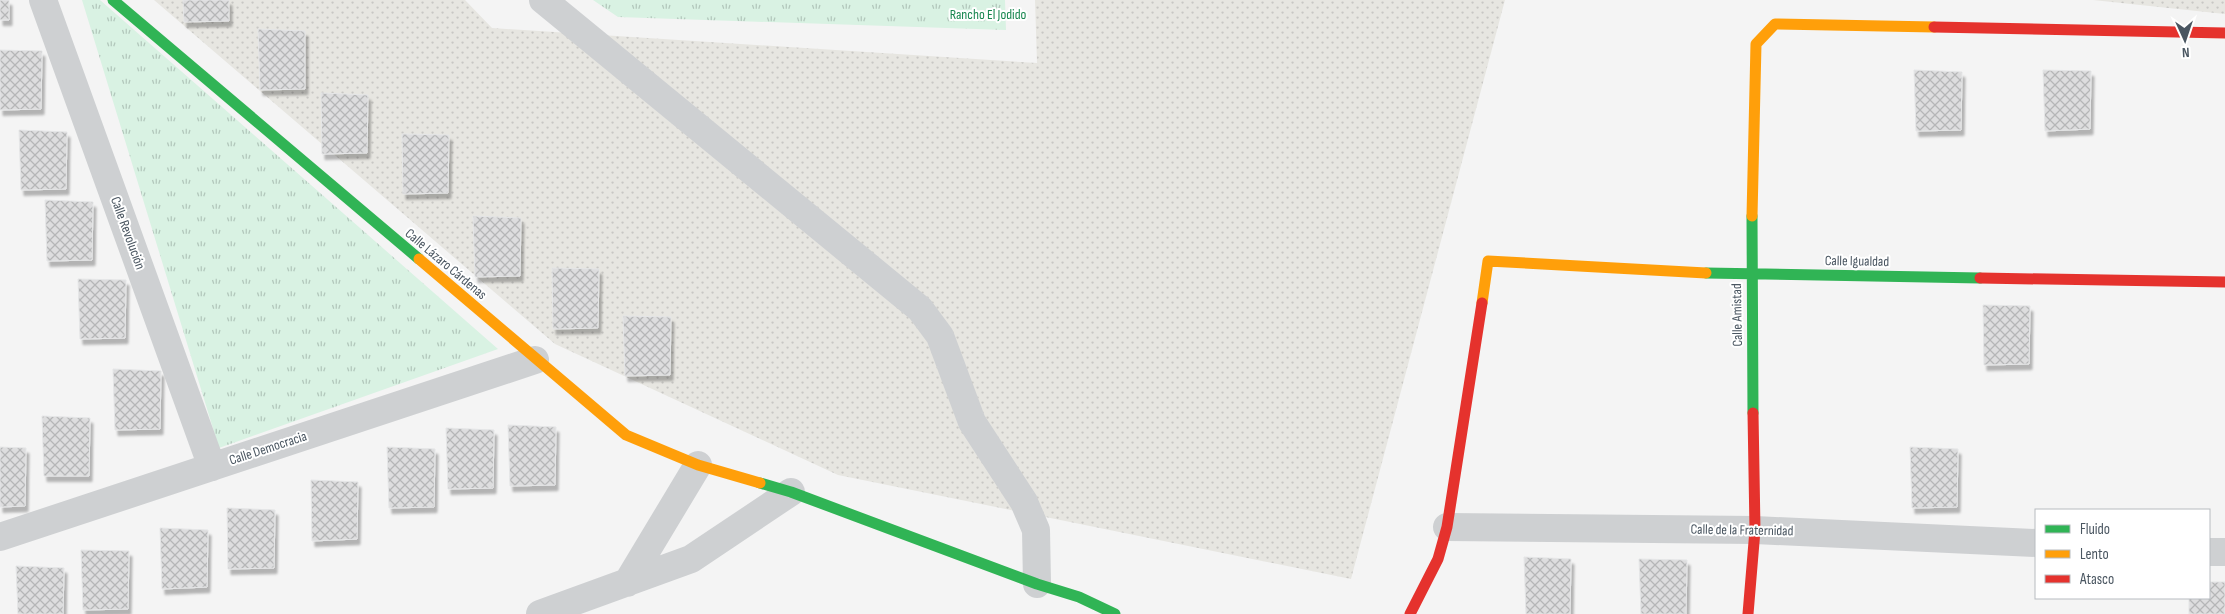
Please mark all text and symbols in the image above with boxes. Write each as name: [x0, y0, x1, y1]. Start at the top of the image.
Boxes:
park label: Rancho El Jodido: [950, 6, 1027, 23]
north arrow: [2160, 15, 2210, 65]
text: N: [2181, 44, 2190, 61]
street label: Calle Revolución: [107, 194, 149, 272]
street label: Calle Lázaro Cárdenas: [402, 225, 490, 303]
street label: Calle Igualdad: [1825, 252, 1889, 270]
street label: Calle Amistad: [1728, 283, 1746, 347]
street label: Calle Democracia: [227, 427, 309, 469]
legend: [2035, 509, 2210, 599]
text: Fluido: [2080, 520, 2110, 539]
street label: Calle de la Fraternidad: [1690, 521, 1794, 539]
text: Lento: [2080, 545, 2109, 564]
text: Atasco: [2079, 570, 2114, 589]

